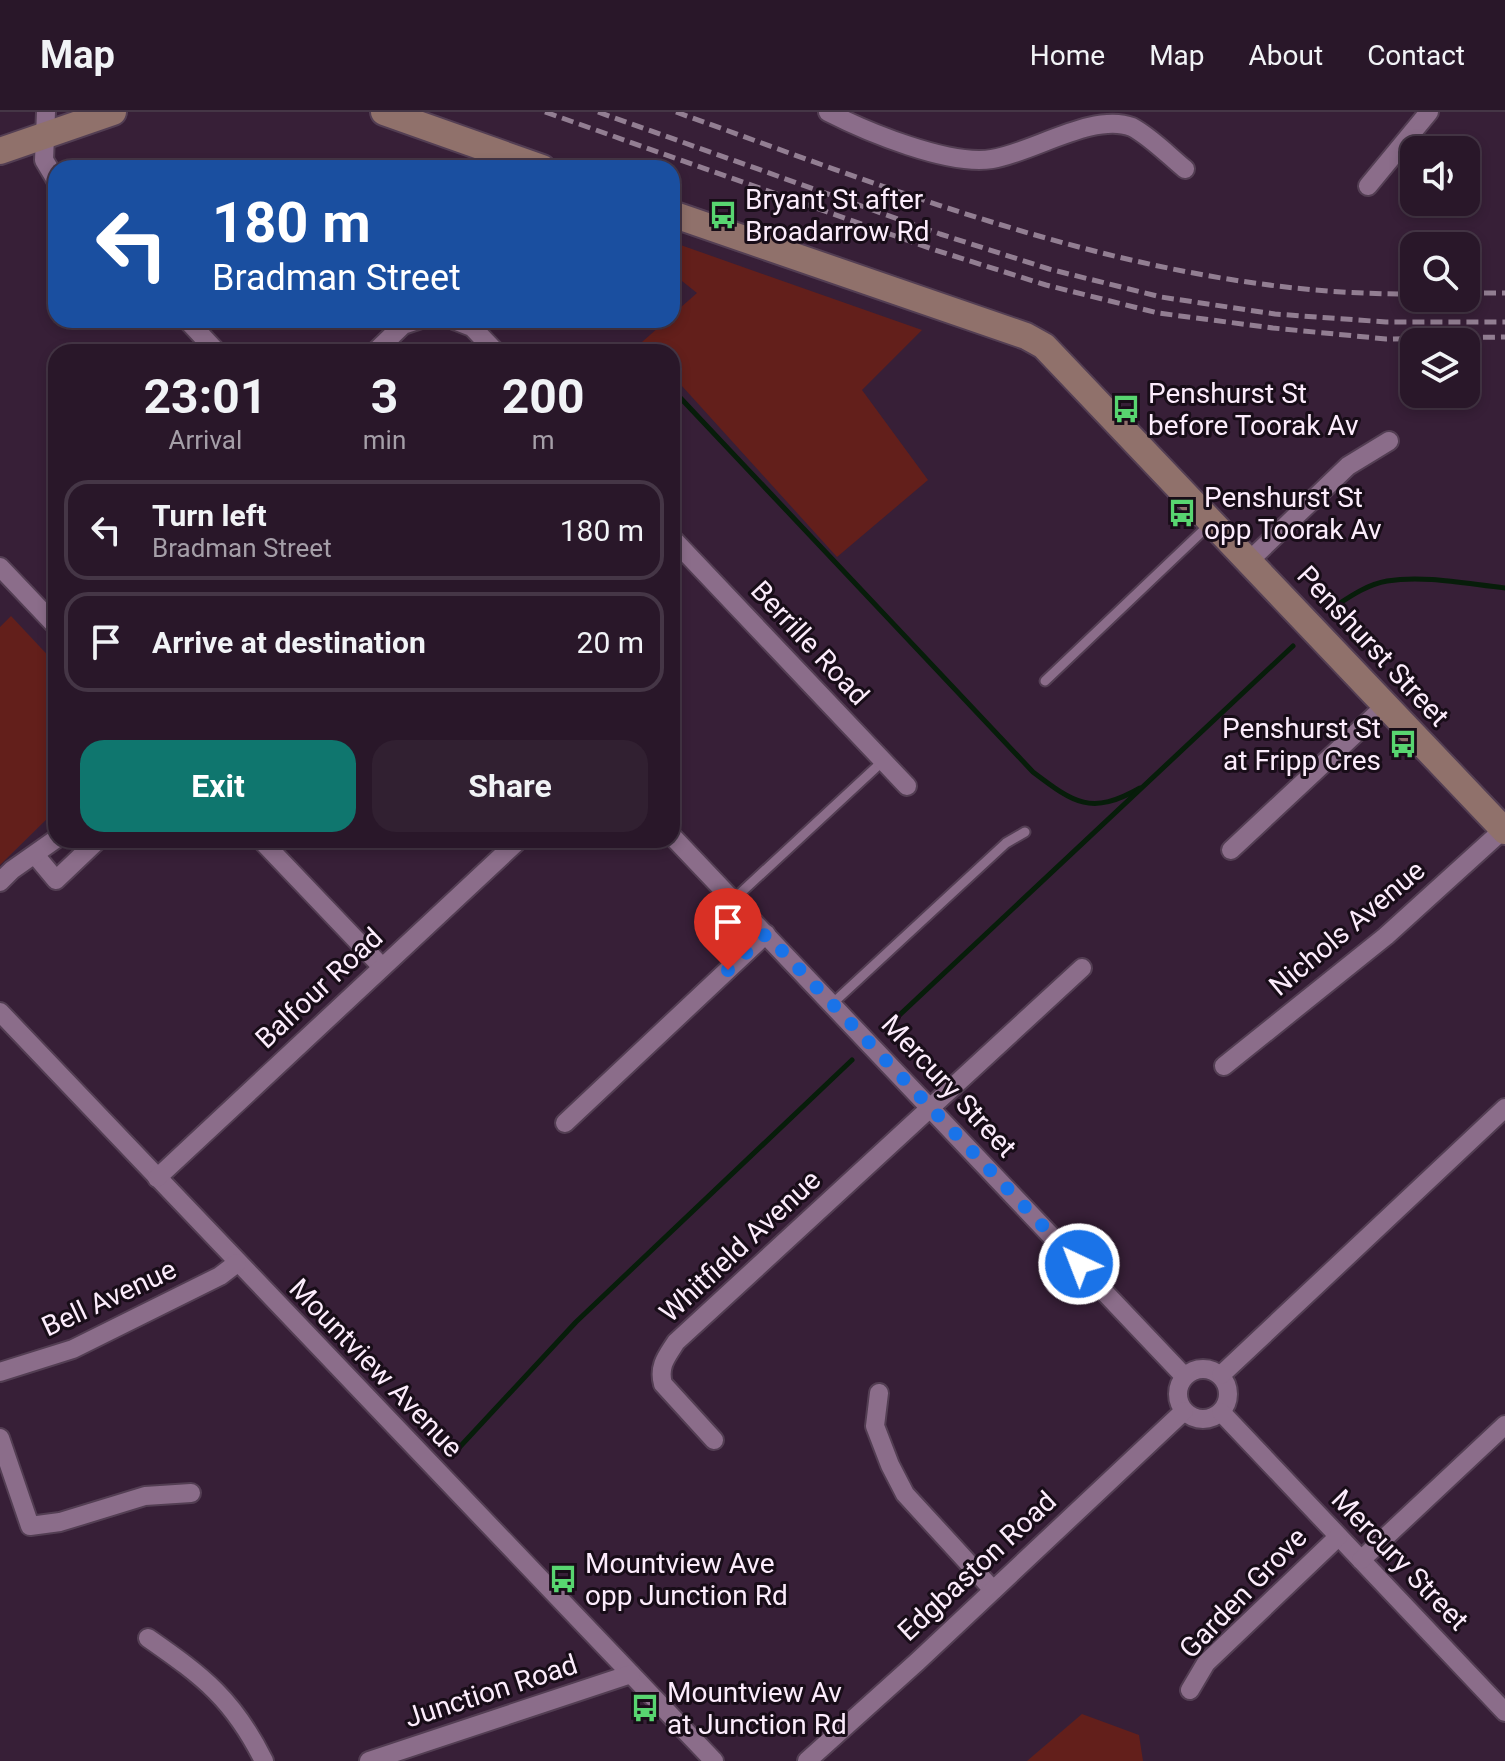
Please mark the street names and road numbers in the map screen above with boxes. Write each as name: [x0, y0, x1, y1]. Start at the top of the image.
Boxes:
street label: Penshurst Street: [1290, 559, 1456, 733]
street label: Berrille Road: [744, 574, 876, 712]
street label: Nichols Avenue: [1263, 853, 1431, 1003]
street label: Balfour Road: [249, 921, 389, 1055]
street label: Mercury Street: [875, 1008, 1023, 1164]
street label: Whitfield Avenue: [653, 1163, 827, 1329]
street label: Bell Avenue: [37, 1253, 181, 1343]
street label: Mountview Avenue: [282, 1272, 470, 1464]
street label: Mercury Street: [1325, 1483, 1475, 1637]
street label: Edgbaston Road: [891, 1484, 1063, 1648]
street label: Garden Grove: [1172, 1521, 1314, 1665]
street label: Junction Road: [400, 1648, 582, 1734]

